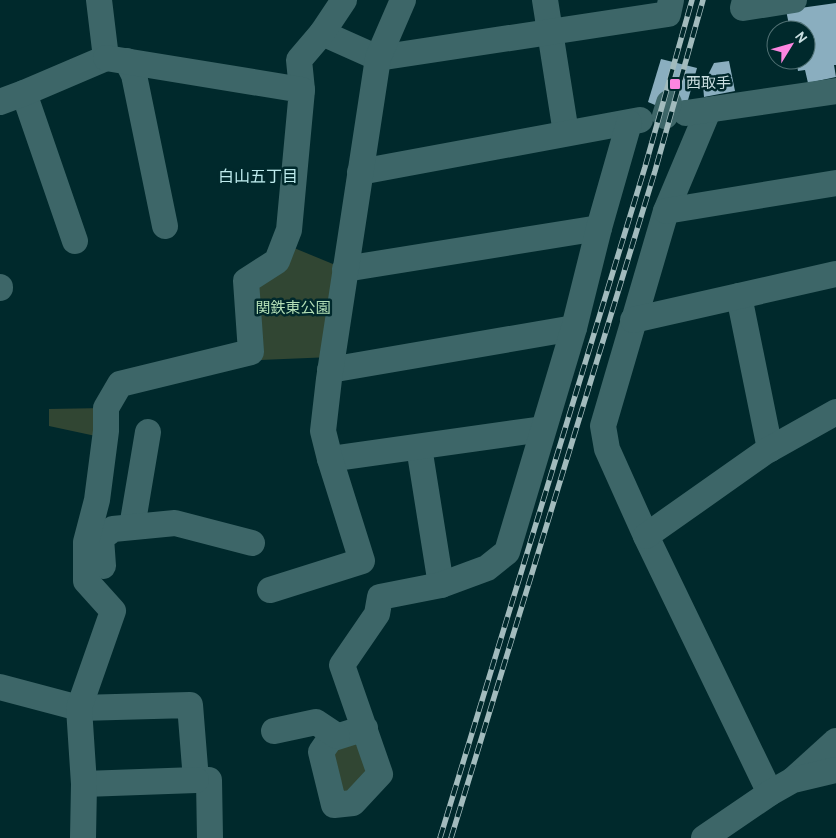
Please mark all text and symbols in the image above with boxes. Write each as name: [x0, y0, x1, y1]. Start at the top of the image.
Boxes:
north arrow: [766, 20, 816, 70]
text: N: [790, 29, 810, 47]
place label: 西取手: [686, 75, 731, 94]
marker: 西取手: [668, 77, 682, 91]
district label: 白山五丁目: [218, 168, 298, 188]
park label: 関鉄東公園: [255, 300, 331, 319]

